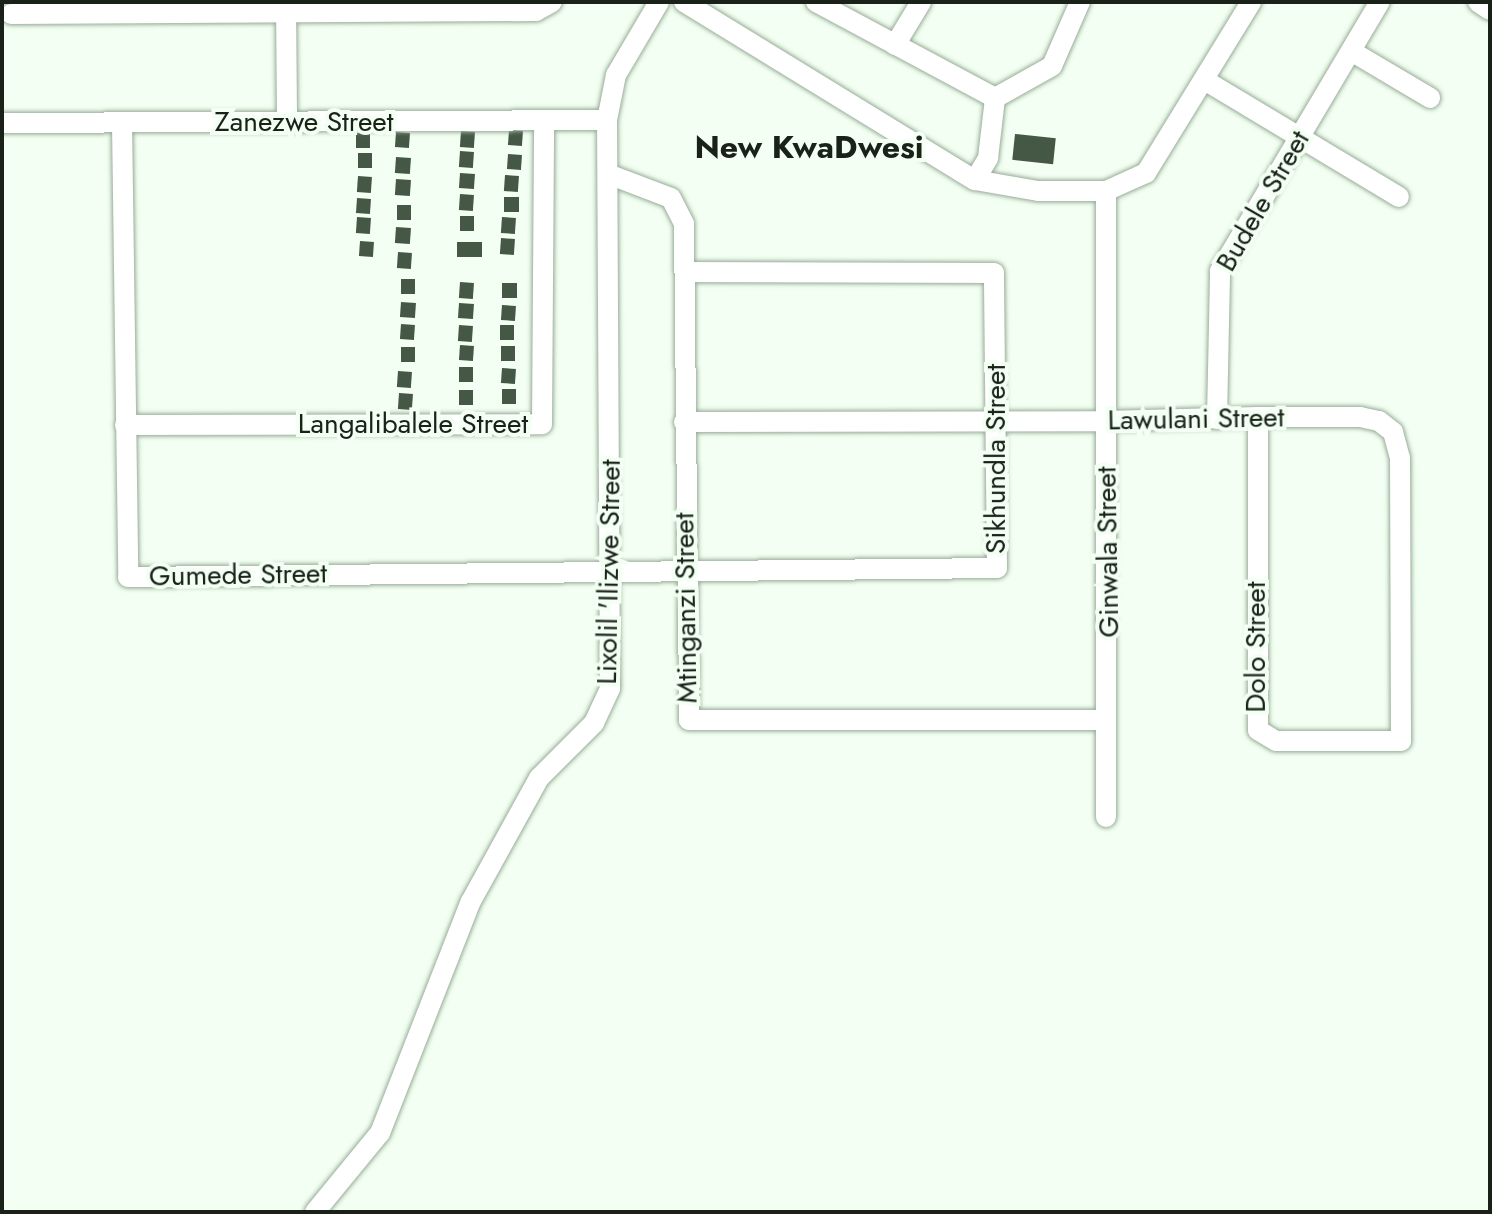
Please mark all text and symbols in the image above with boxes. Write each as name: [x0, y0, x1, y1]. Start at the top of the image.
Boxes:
street label: Zanezwe Street: [215, 105, 393, 139]
street label: Budele Street: [1209, 125, 1317, 277]
district label: New KwaDwesi: [694, 128, 924, 166]
street label: Sikhundla Street: [979, 364, 1013, 554]
street label: Lawulani Street: [1107, 401, 1285, 437]
street label: Langalibalele Street: [298, 407, 528, 441]
street label: Lixolil 'Ilizwe Street: [590, 459, 628, 685]
street label: Ginwala Street: [1090, 466, 1126, 638]
street label: Mtinganzi Street: [668, 512, 704, 704]
street label: Gumede Street: [149, 557, 327, 593]
street label: Dolo Street: [1239, 581, 1273, 713]

